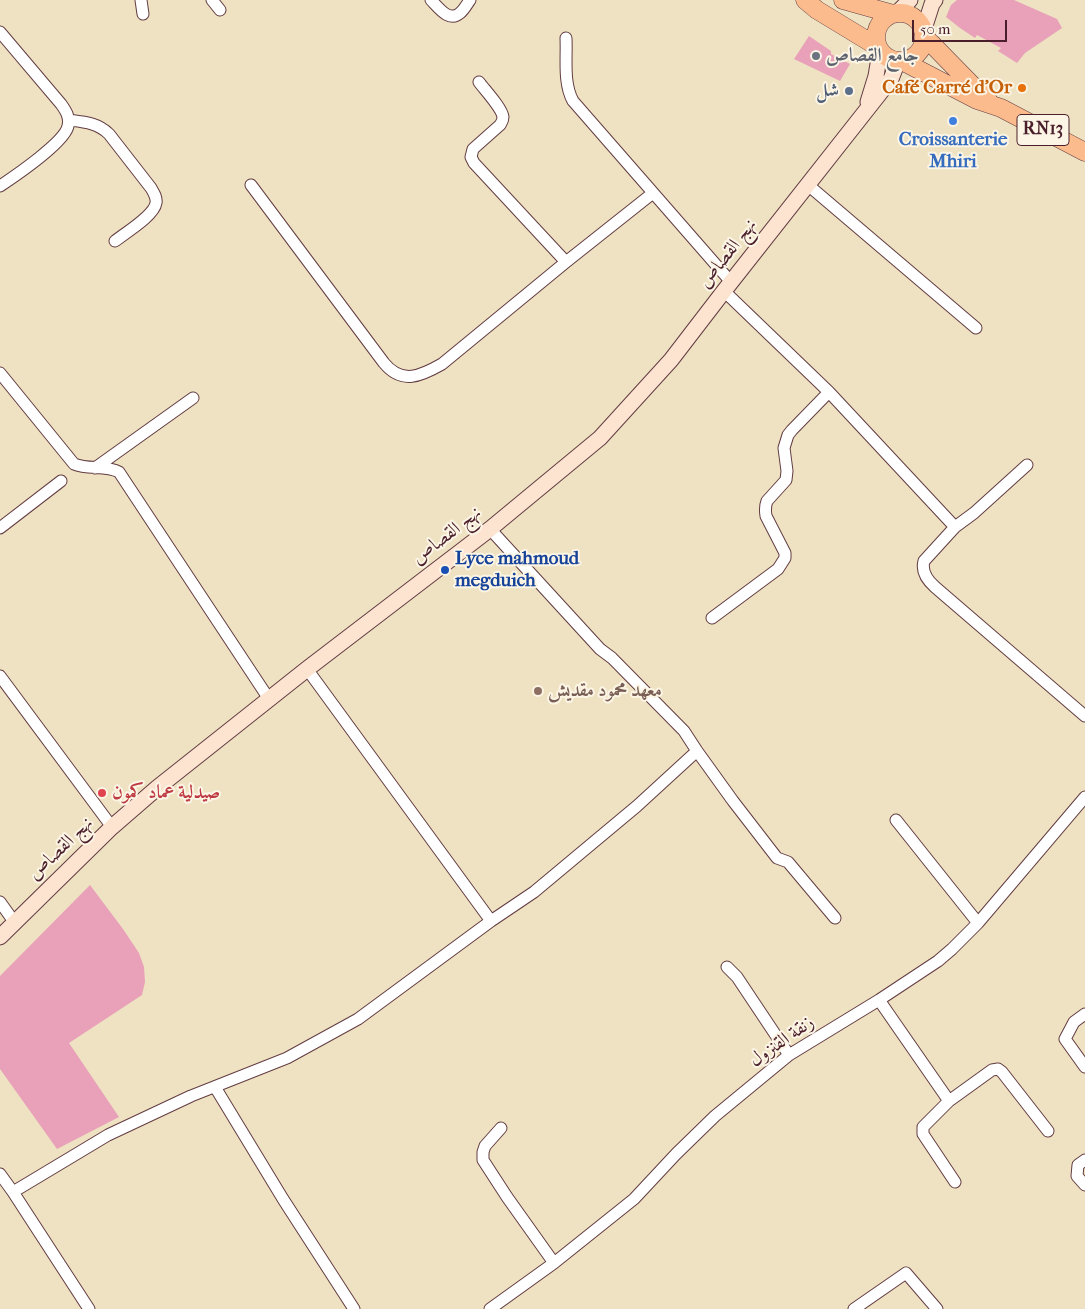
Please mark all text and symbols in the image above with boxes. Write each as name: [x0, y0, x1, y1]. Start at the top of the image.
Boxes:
scale bar: [915, 10, 1010, 42]
text: 50 m: [920, 20, 950, 38]
place label: جامع القصاص: [826, 45, 918, 67]
marker: جامع القصاص: [810, 50, 822, 62]
place label: Café Carré d'Or: [882, 77, 1012, 99]
place label: شل: [816, 80, 839, 102]
marker: Café Carré d'Or: [1016, 82, 1028, 94]
marker: شل: [843, 85, 855, 97]
road number: RN13: [1017, 114, 1069, 146]
marker: Croissanterie Mhiri: [947, 115, 959, 127]
place label: Croissanterie Mhiri: [899, 129, 1007, 173]
street label: نهج القصاص: [694, 215, 762, 293]
street label: نهج القصاص: [408, 502, 486, 570]
place label: Lyce mahmoud megduich: [455, 548, 579, 592]
marker: Lyce mahmoud megduich: [439, 564, 451, 576]
place label: معهد محمود مقديش: [548, 680, 662, 702]
marker: معهد محمود مقديش: [532, 685, 544, 697]
place label: صيدلية عماد كمون: [112, 782, 220, 804]
marker: صيدلية عماد كمون: [96, 787, 108, 799]
street label: نهج القصاص: [24, 812, 98, 886]
street label: زنقة القنزول: [745, 1012, 819, 1072]

